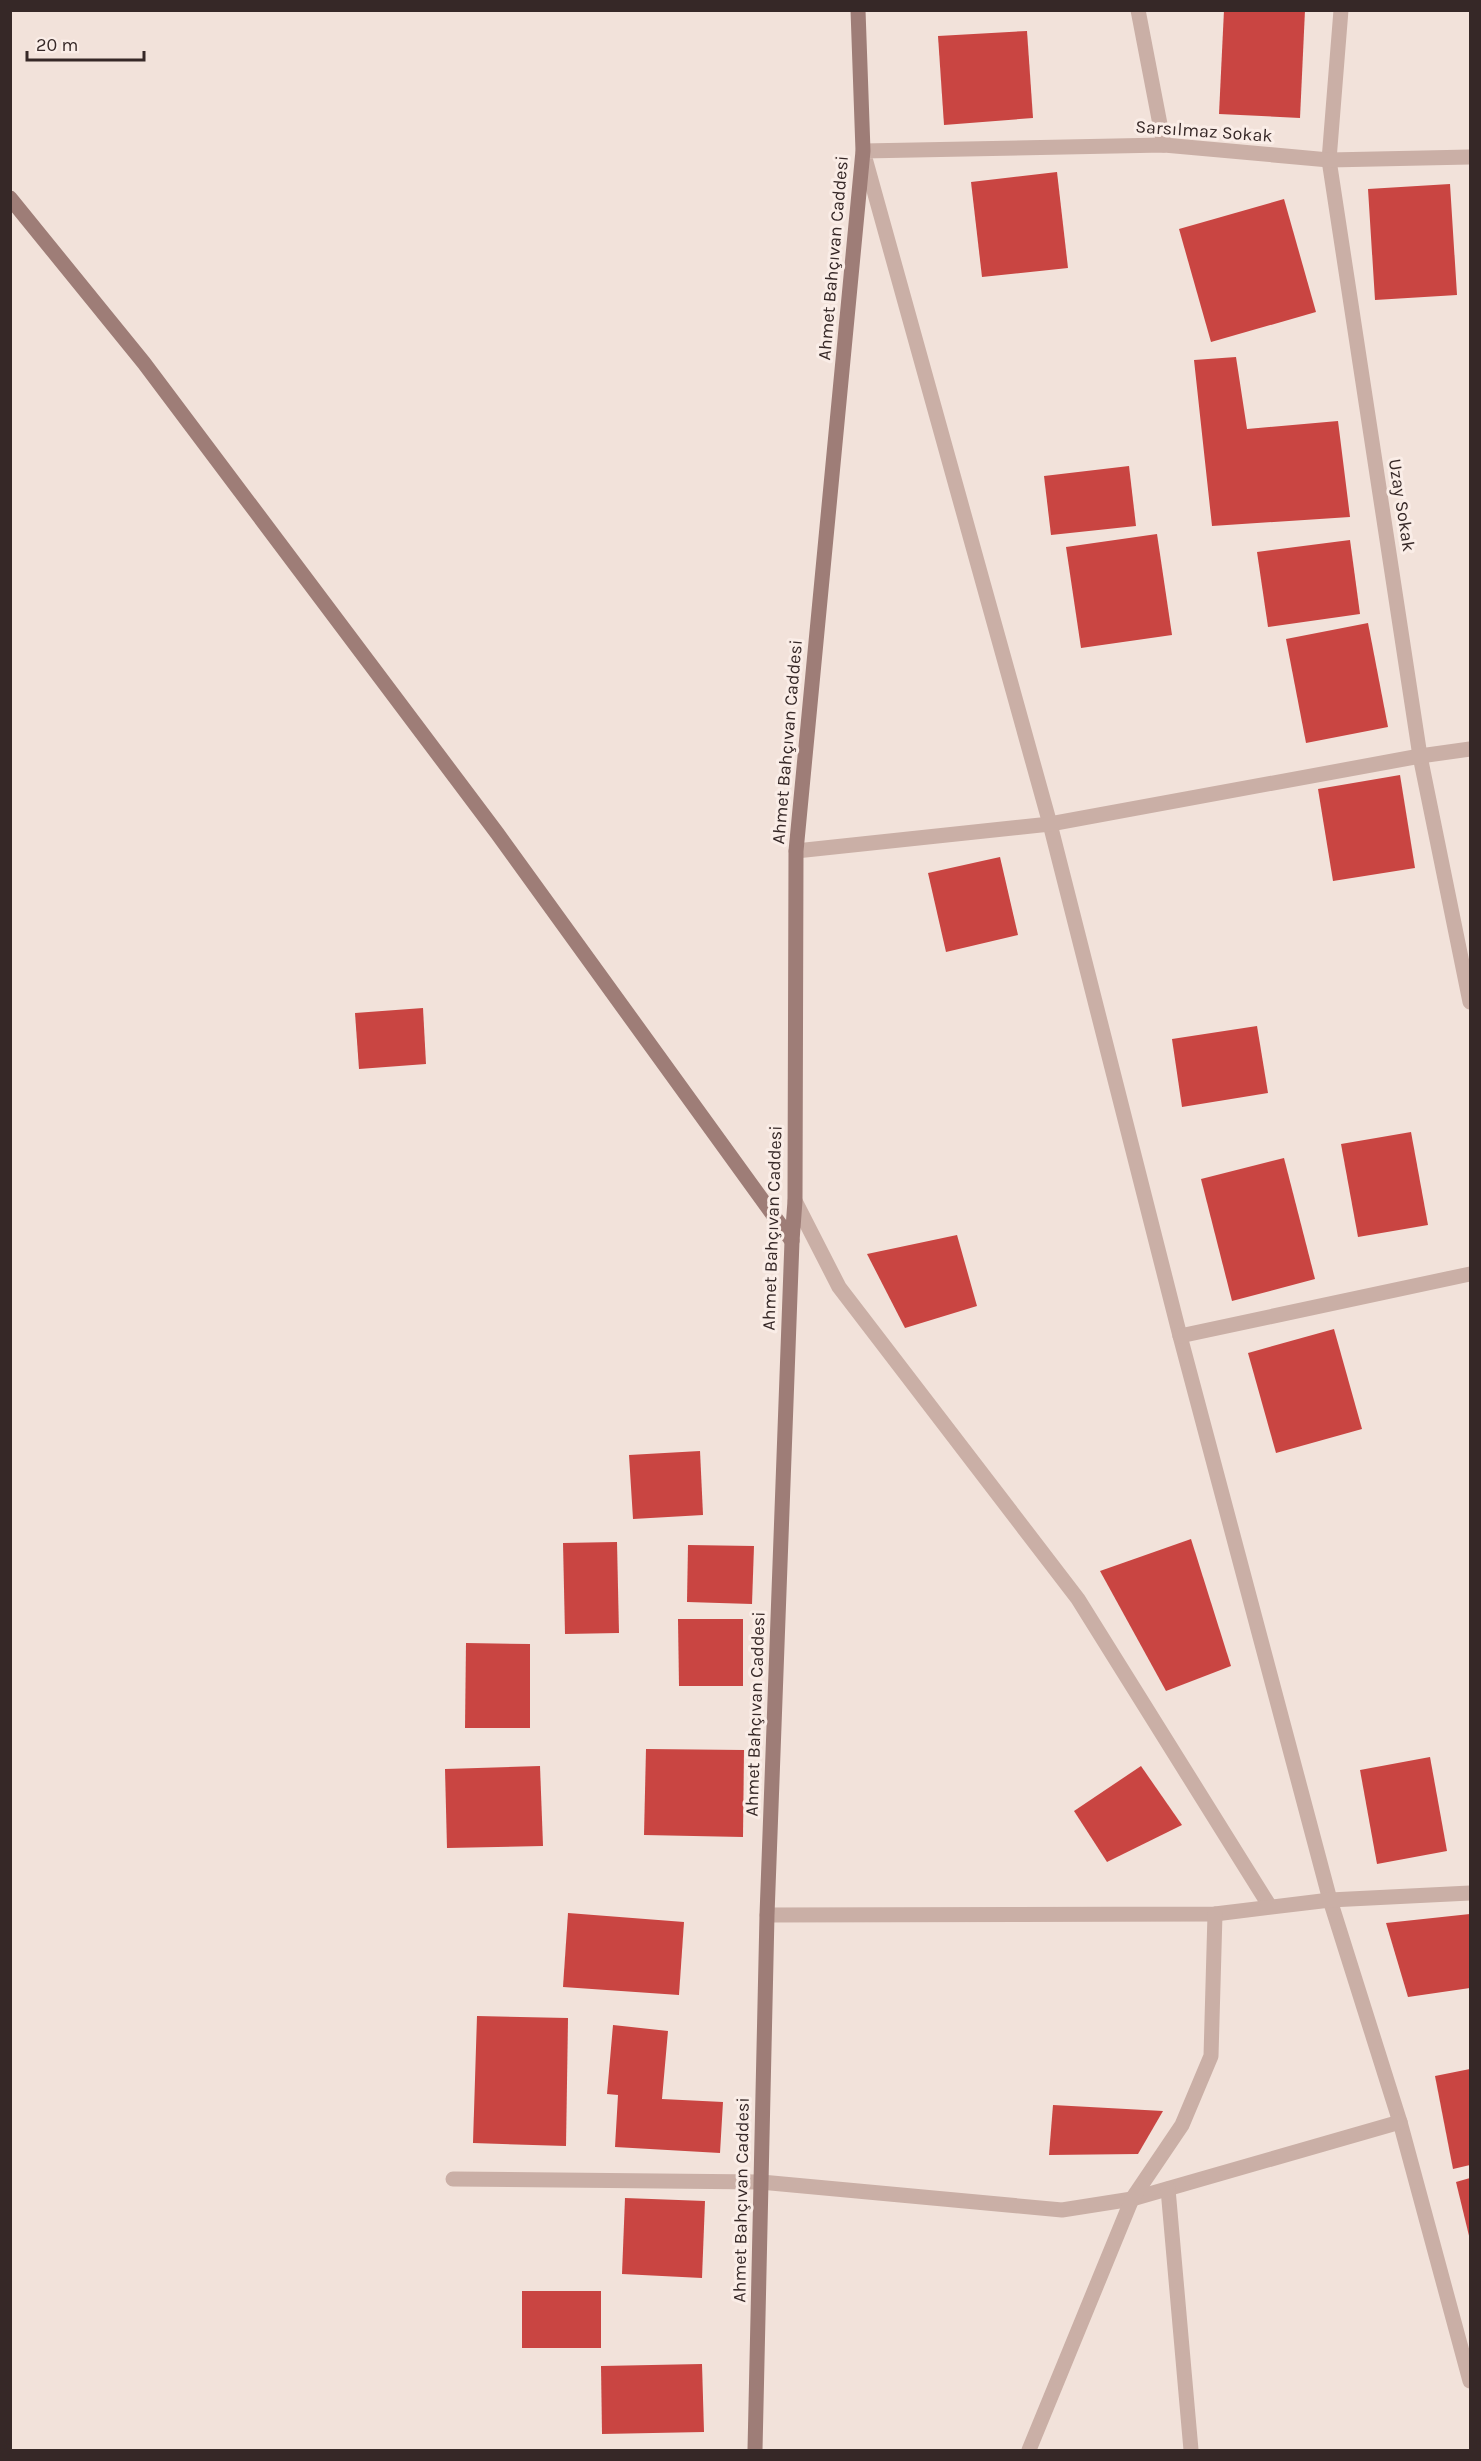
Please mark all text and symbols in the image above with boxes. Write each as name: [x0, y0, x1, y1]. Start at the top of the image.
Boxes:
scale bar: [27, 24, 144, 62]
text: 20 m: [36, 34, 78, 56]
street label: Sarsılmaz Sokak: [1135, 115, 1273, 147]
street label: Ahmet Bahçıvan Caddesi: [813, 155, 853, 361]
street label: Uzay Sokak: [1384, 457, 1420, 553]
street label: Ahmet Bahçıvan Caddesi: [767, 639, 807, 845]
street label: Ahmet Bahçıvan Caddesi: [757, 1125, 787, 1331]
street label: Ahmet Bahçıvan Caddesi: [740, 1611, 770, 1817]
street label: Ahmet Bahçıvan Caddesi: [728, 2097, 754, 2303]

